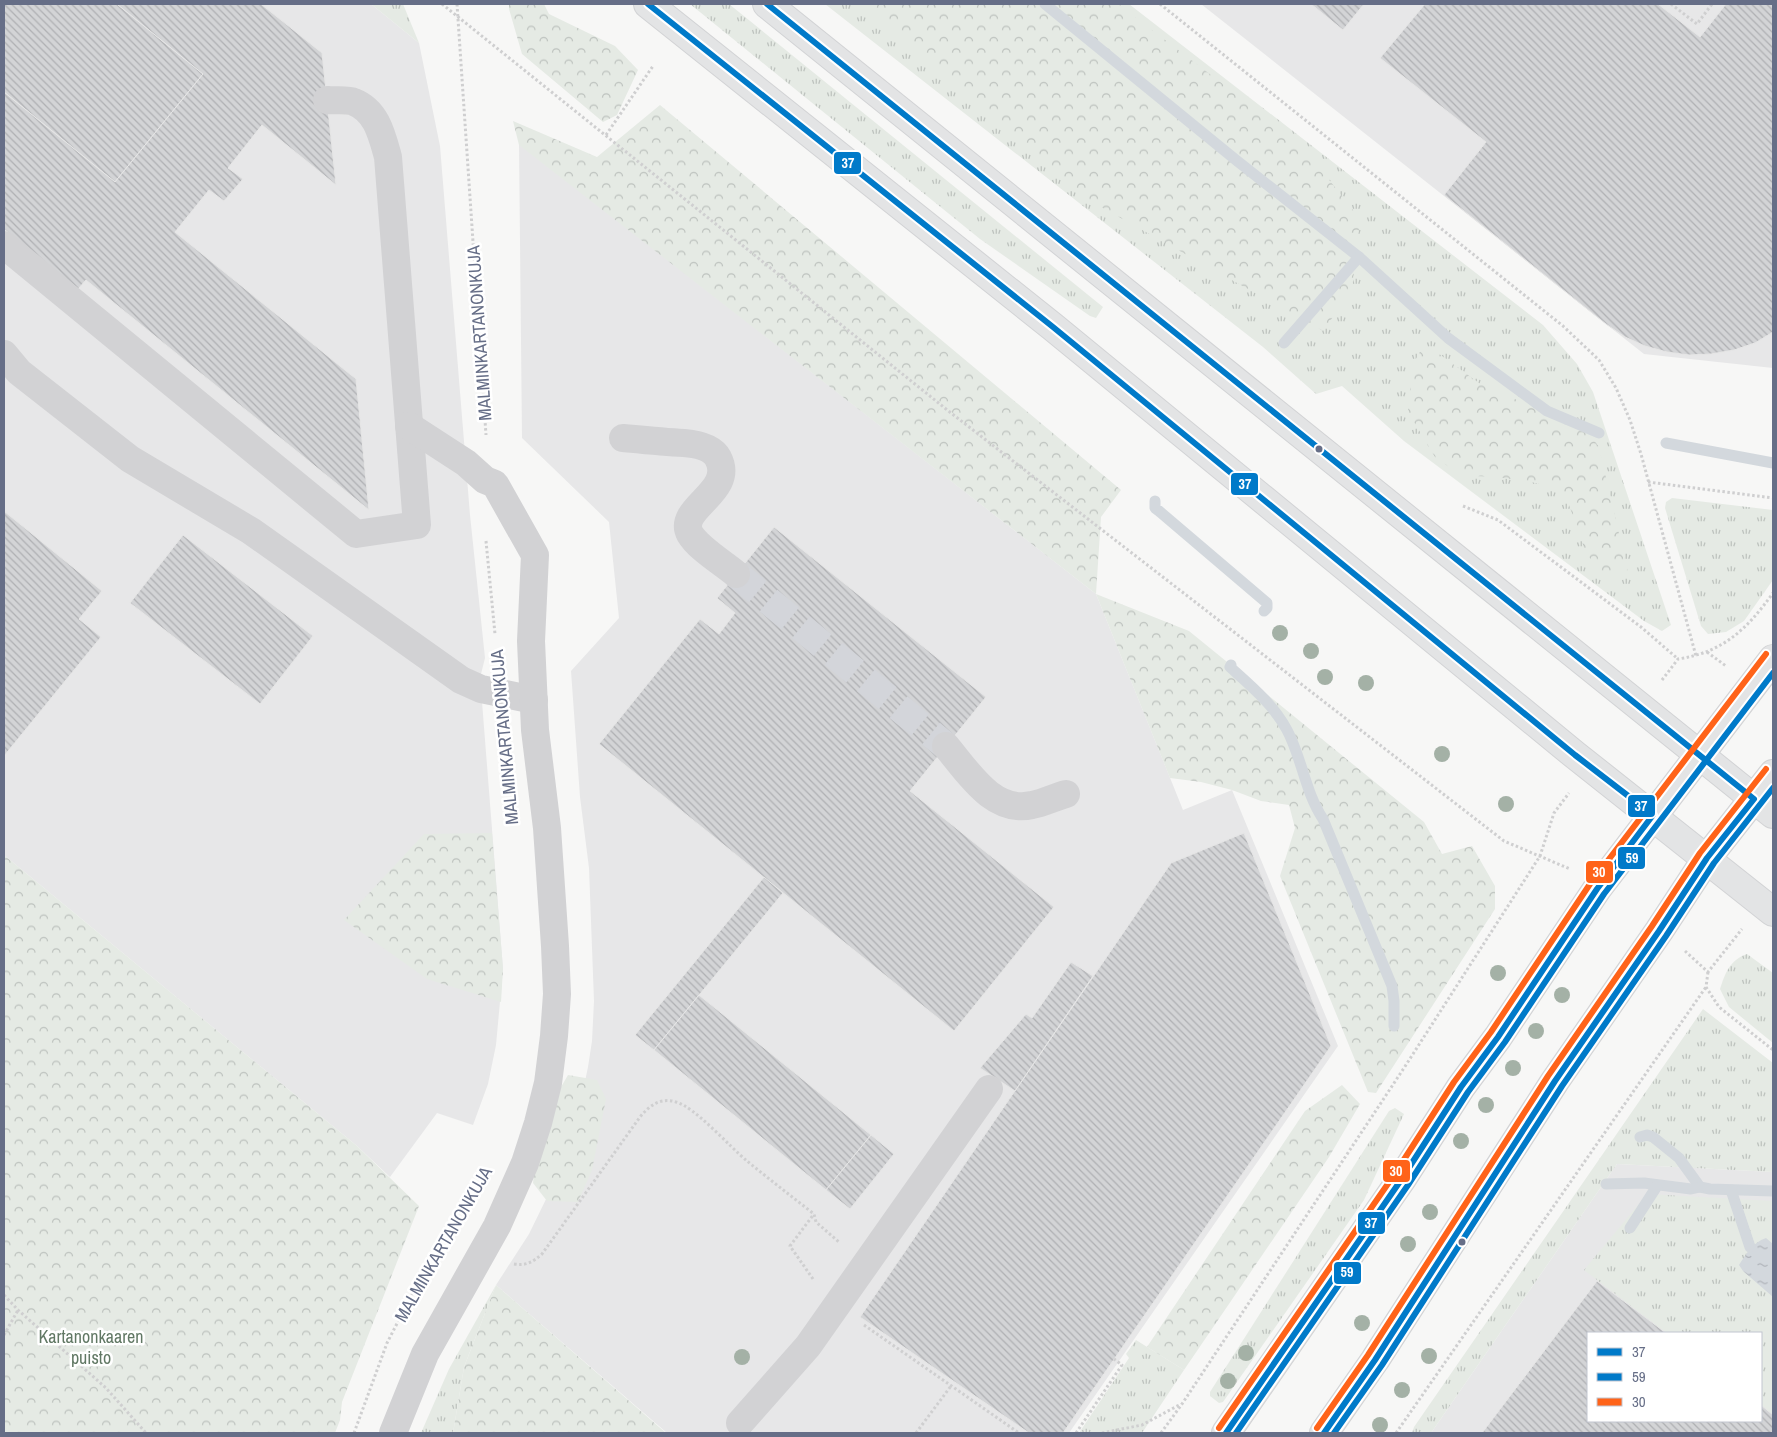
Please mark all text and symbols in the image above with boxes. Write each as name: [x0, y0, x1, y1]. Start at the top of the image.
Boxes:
line badge: 37: [833, 151, 862, 175]
text: 37: [842, 154, 855, 172]
street label: MALMINKARTANONKUJA: [460, 244, 498, 422]
unlabelled marker: [1314, 444, 1324, 454]
line badge: 37: [1230, 472, 1259, 496]
text: 37: [1239, 475, 1252, 493]
street label: MALMINKARTANONKUJA: [484, 648, 524, 826]
line badge: 37: [1627, 794, 1656, 818]
text: 37: [1635, 797, 1648, 815]
line badge: 59: [1617, 846, 1646, 870]
text: 59: [1626, 849, 1638, 867]
line badge: 30: [1585, 860, 1614, 884]
text: 30: [1593, 863, 1605, 881]
line badge: 30: [1382, 1159, 1411, 1183]
street label: MALMINKARTANONKUJA: [388, 1161, 498, 1326]
text: 30: [1390, 1162, 1402, 1180]
line badge: 37: [1357, 1211, 1386, 1235]
text: 37: [1365, 1214, 1378, 1232]
unlabelled marker: [1457, 1237, 1467, 1247]
line badge: 59: [1333, 1261, 1362, 1285]
text: 59: [1341, 1263, 1353, 1281]
park label: Kartanonkaaren puisto: [38, 1324, 144, 1370]
legend: [1587, 1332, 1762, 1422]
text: 37: [1632, 1341, 1646, 1362]
text: 59: [1632, 1366, 1646, 1387]
text: 30: [1632, 1391, 1646, 1412]

